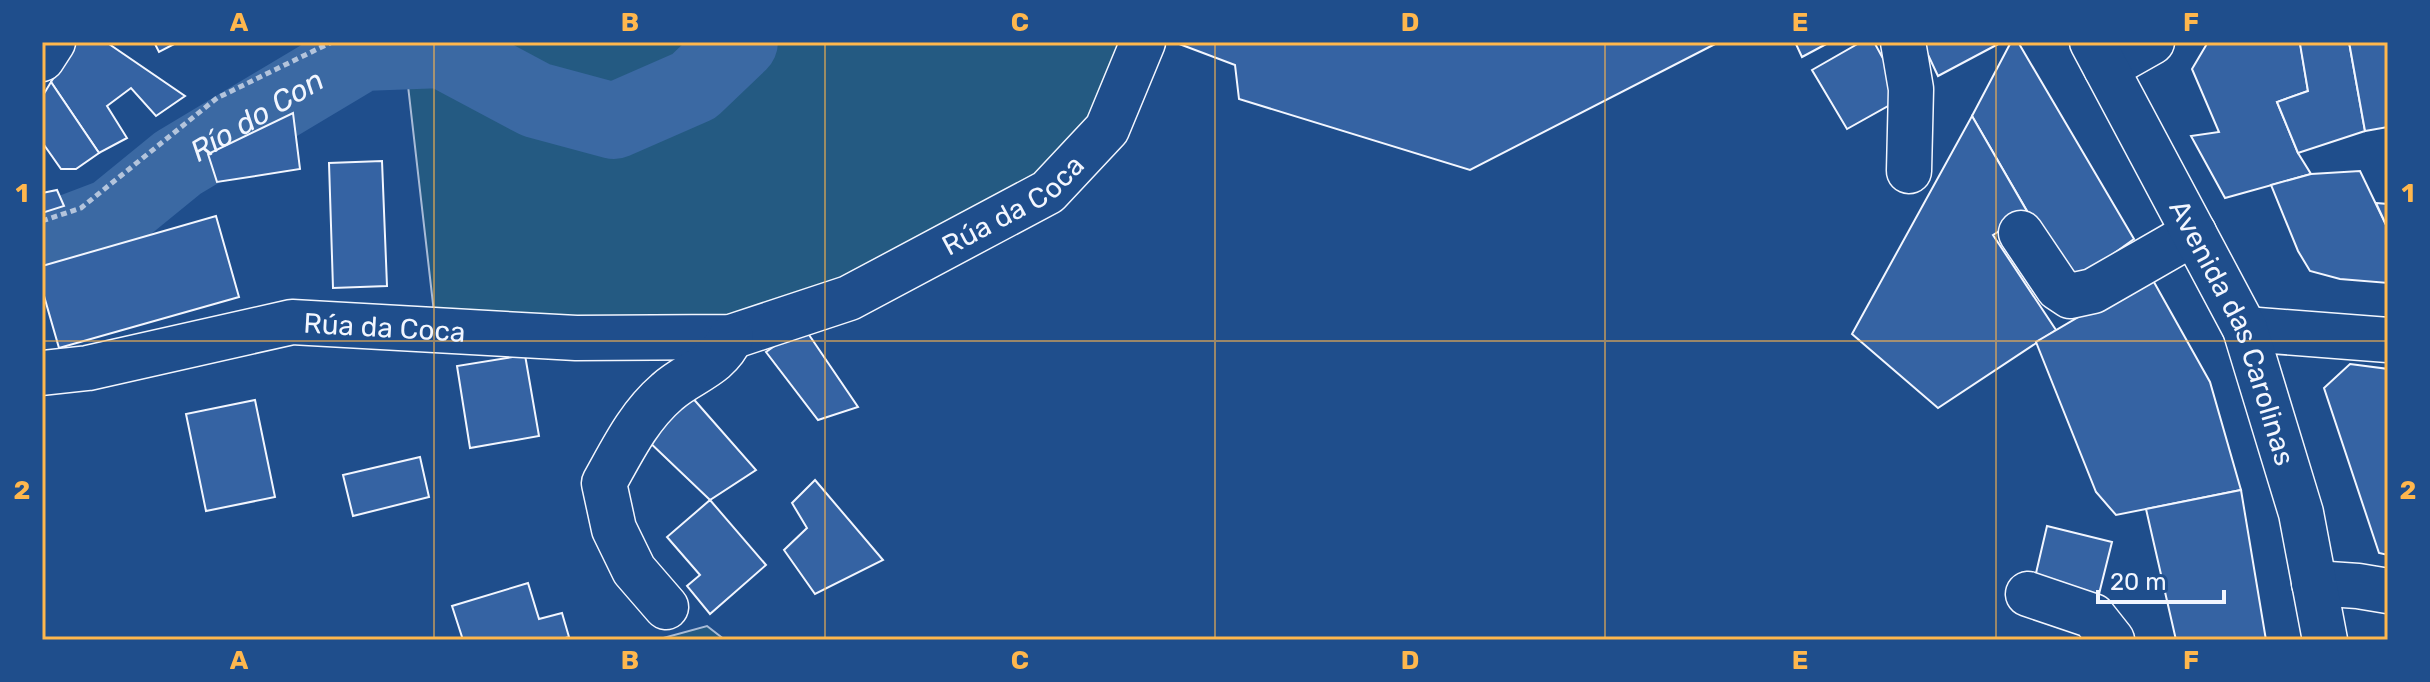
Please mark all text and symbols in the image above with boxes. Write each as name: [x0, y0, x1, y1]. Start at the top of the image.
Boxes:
text: A: [230, 7, 249, 38]
text: B: [621, 7, 639, 38]
text: C: [1011, 7, 1029, 38]
text: D: [1401, 7, 1419, 38]
text: E: [1792, 7, 1808, 38]
text: F: [2183, 7, 2199, 38]
water label: Río do Con: [184, 62, 330, 169]
street label: Rúa da Coca: [936, 148, 1090, 262]
text: 1: [16, 178, 28, 209]
text: 1: [2402, 178, 2414, 209]
street label: Avenida das Carolinas: [2163, 194, 2302, 469]
street label: Rúa da Coca: [303, 306, 466, 348]
text: 2: [14, 475, 30, 506]
text: 2: [2400, 475, 2416, 506]
scale bar: [2098, 554, 2224, 604]
text: 20 m: [2110, 568, 2167, 596]
text: A: [230, 645, 249, 676]
text: B: [621, 645, 639, 676]
text: C: [1011, 645, 1029, 676]
text: D: [1401, 645, 1419, 676]
text: E: [1792, 645, 1808, 676]
text: F: [2183, 645, 2199, 676]

